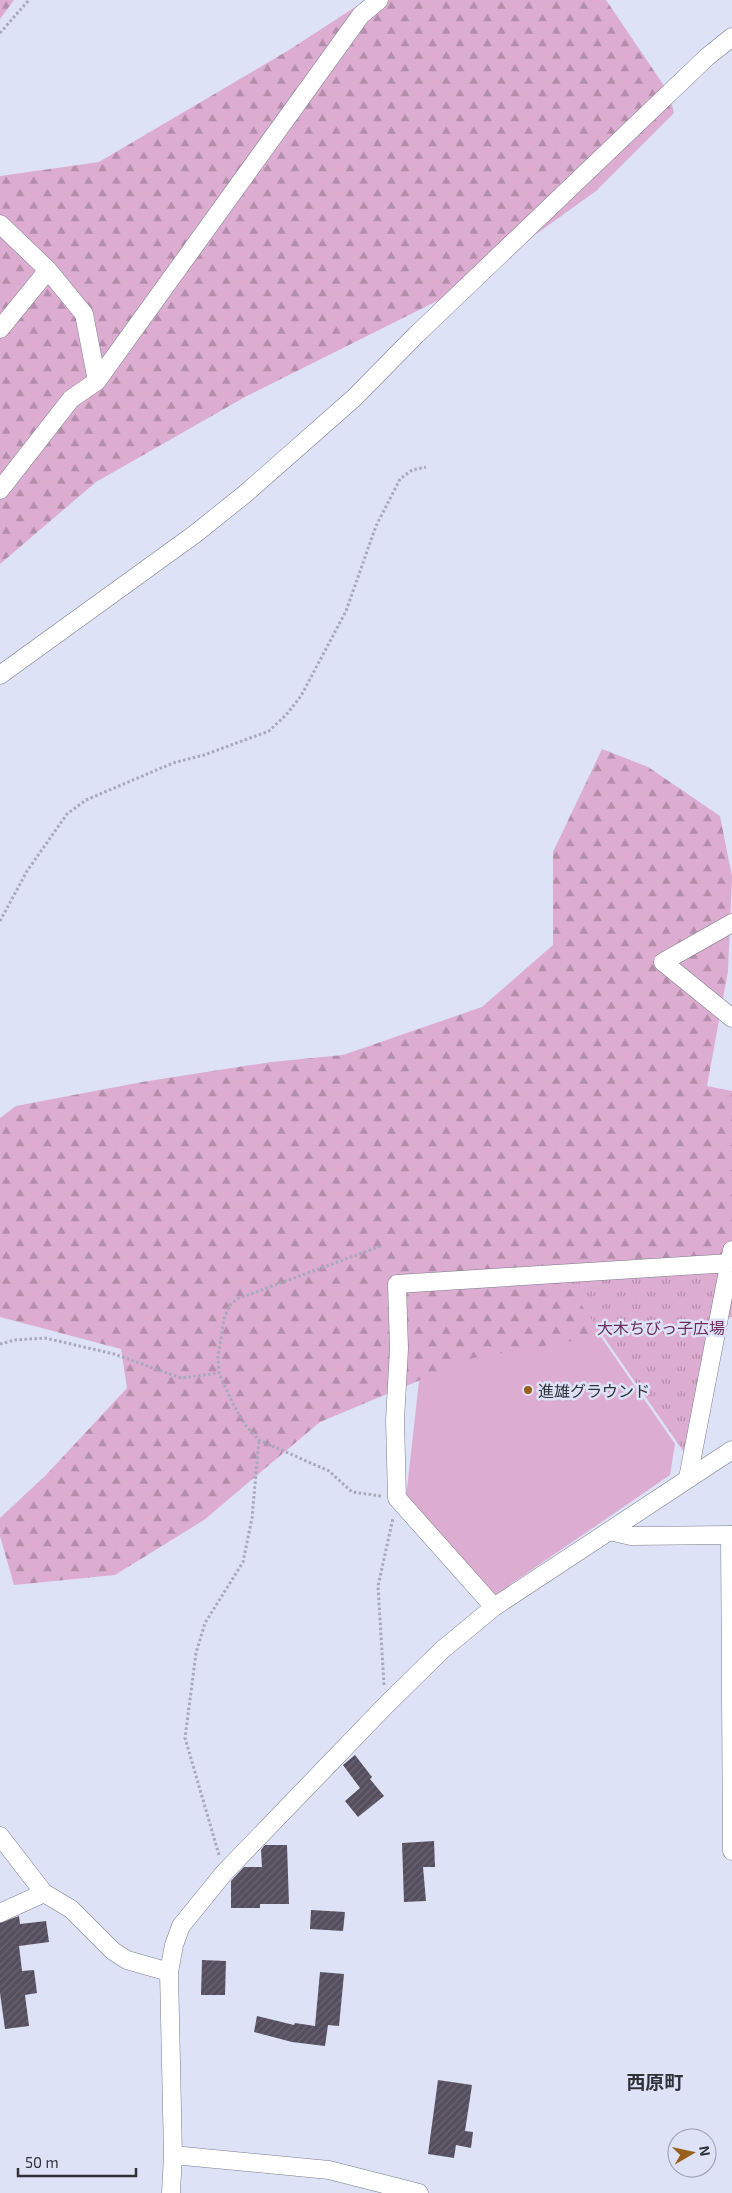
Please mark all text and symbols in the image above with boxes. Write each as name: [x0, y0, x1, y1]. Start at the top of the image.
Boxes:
park label: 大木ちびっ子広場: [597, 1318, 725, 1337]
place label: 進雄グラウンド: [538, 1381, 650, 1400]
marker: 進雄グラウンド: [522, 1384, 534, 1396]
district label: 西原町: [626, 2070, 684, 2093]
north arrow: [667, 2128, 717, 2178]
text: N: [696, 2145, 715, 2157]
scale bar: [18, 2146, 135, 2178]
text: 50 m: [25, 2153, 59, 2171]

